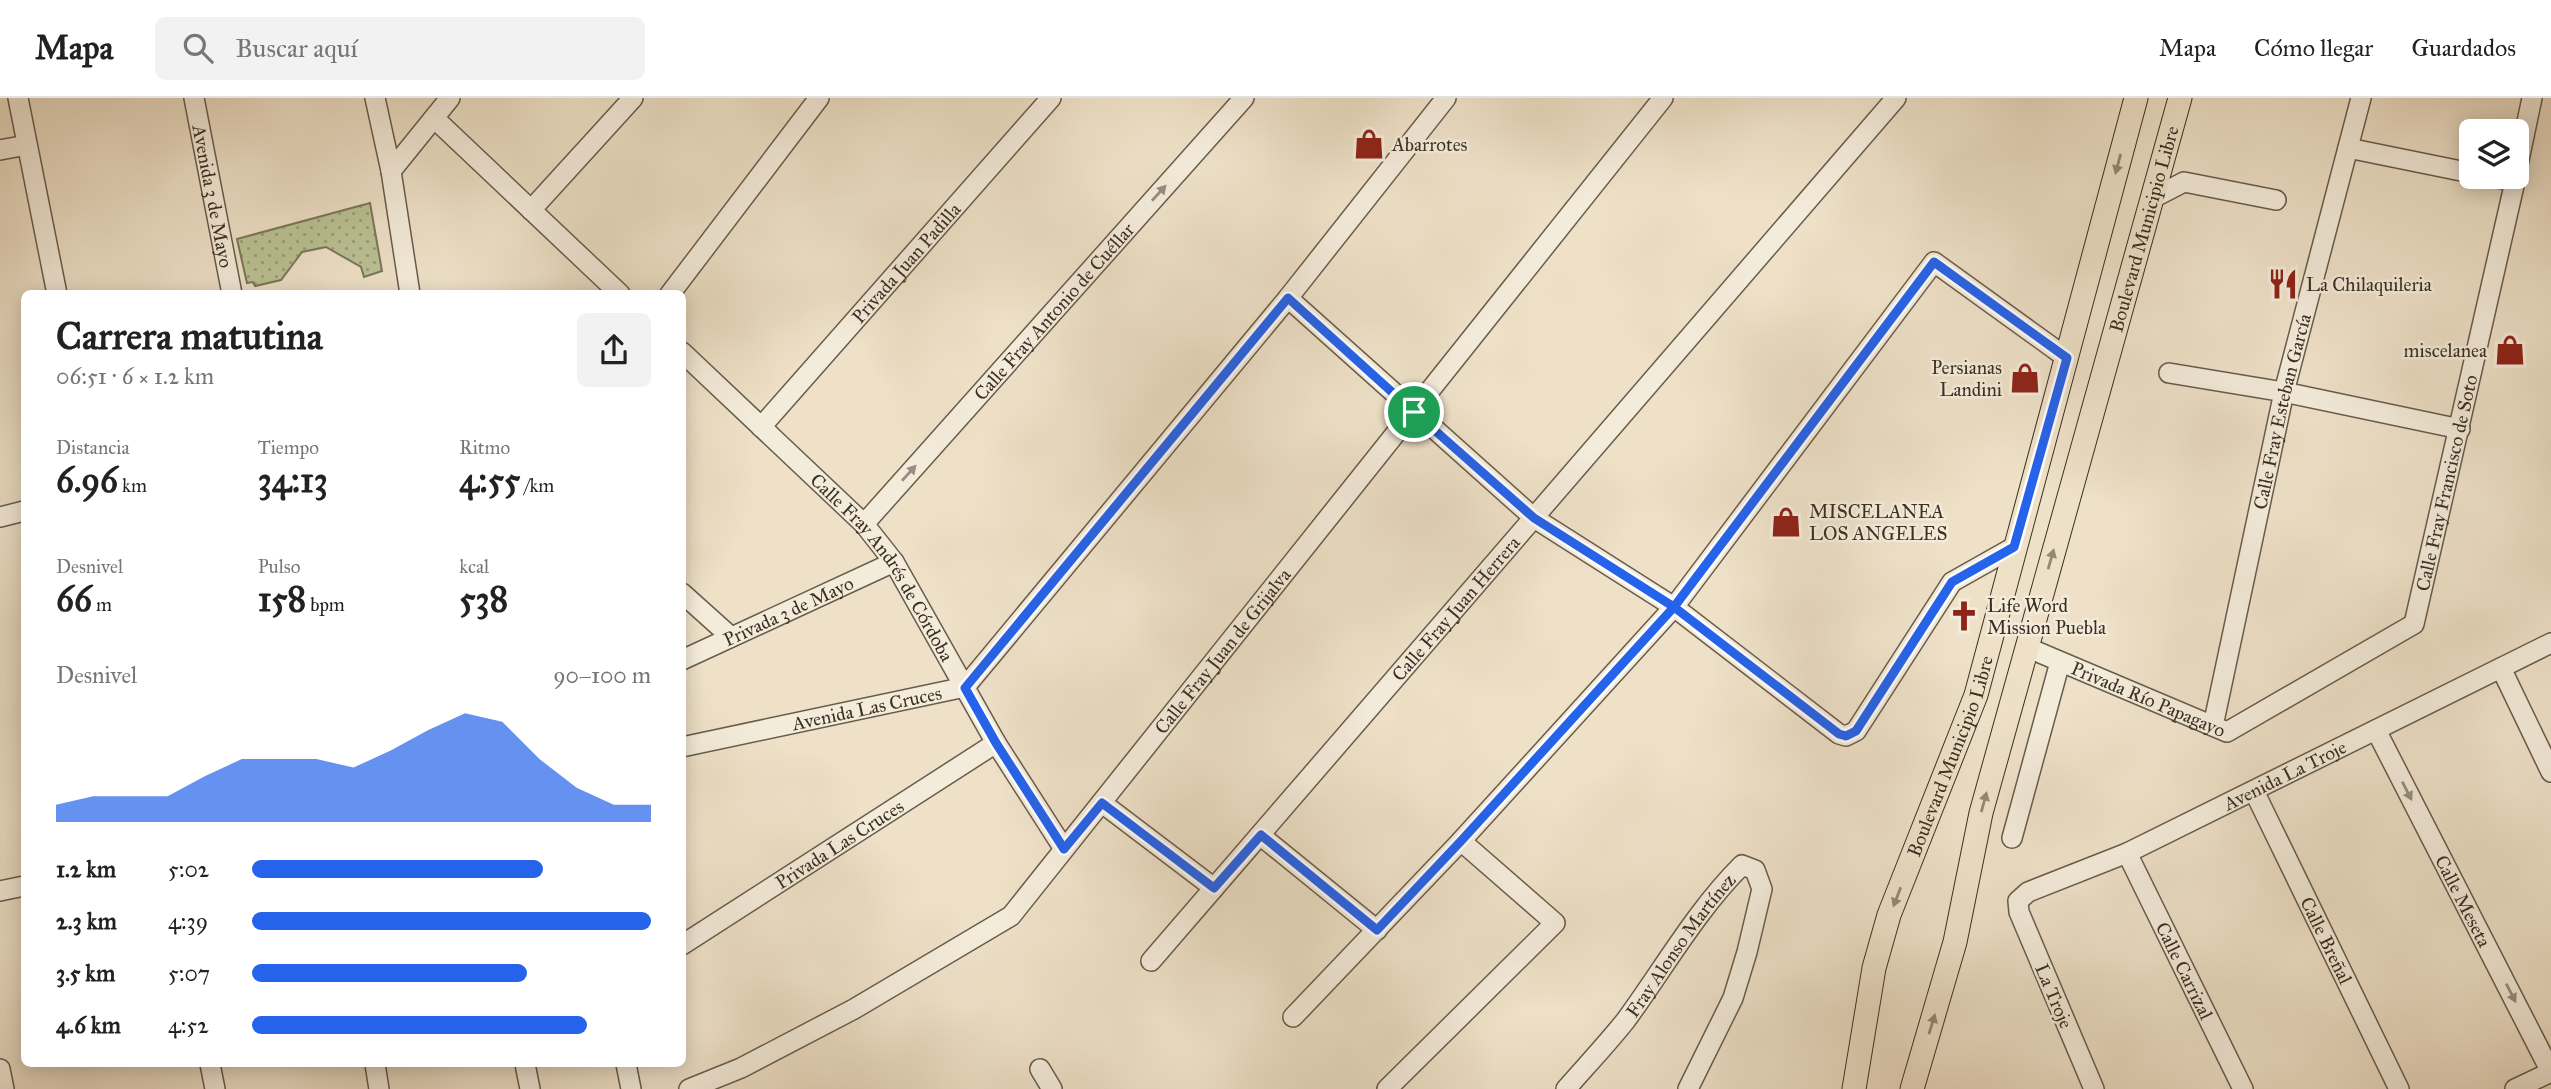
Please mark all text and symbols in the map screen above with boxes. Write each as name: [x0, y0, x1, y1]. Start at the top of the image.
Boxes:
search box: [155, 17, 645, 80]
text: Mapa: [35, 28, 113, 68]
icon: search: [179, 29, 217, 67]
text: Buscar aquí: [235, 32, 358, 64]
text: Mapa: [2159, 33, 2216, 63]
text: Cómo llegar: [2254, 33, 2373, 63]
text: Guardados: [2411, 33, 2516, 63]
map controls: [2459, 119, 2529, 189]
button: layers: [2459, 119, 2529, 189]
street label: Avenida 3 de Mayo: [188, 122, 238, 270]
street label: Boulevard Municipio Libre: [2104, 123, 2183, 335]
shop icon: Abarrotes: [1352, 127, 1386, 161]
place label: Abarrotes: [1391, 133, 1468, 156]
one-way arrow: [2112, 153, 2123, 175]
one-way arrow: [1150, 185, 1166, 202]
street label: Privada Juan Padilla: [847, 197, 966, 328]
street label: Calle Fray Antonio de Cuéllar: [969, 217, 1139, 405]
restaurant icon: La Chilaquileria: [2266, 267, 2300, 301]
place label: La Chilaquileria: [2306, 273, 2433, 297]
street label: Calle Fray Esteban García: [2248, 310, 2316, 511]
text: Carrera matutina: [56, 313, 323, 359]
button: share: [577, 313, 651, 387]
shop icon: miscelanea: [2493, 333, 2527, 367]
place label: miscelanea: [2404, 339, 2488, 362]
place label: Persianas Landini: [1931, 356, 2002, 401]
shop icon: Persianas Landini: [2008, 361, 2042, 395]
text: 06:51 · 6 × 1.2 km: [56, 362, 214, 390]
street label: Calle Fray Francisco de Soto: [2410, 372, 2482, 593]
pin: [1384, 382, 1444, 442]
icon: arrive: [1395, 393, 1433, 431]
text: Distancia: [56, 436, 129, 459]
text: Tiempo: [258, 436, 319, 459]
text: Ritmo: [459, 436, 510, 459]
text: 6.96: [56, 459, 118, 502]
text: 34:13: [258, 459, 328, 502]
text: 4:55: [459, 459, 520, 502]
one-way arrow: [901, 464, 917, 482]
street label: Calle Fray Andrés de Córdoba: [806, 468, 959, 666]
text: km: [118, 474, 147, 497]
text: /km: [520, 474, 554, 497]
place label: MISCELANEA LOS ANGELES: [1809, 500, 1947, 545]
shop icon: MISCELANEA LOS ANGELES: [1769, 505, 1803, 539]
street label: Calle Fray Juan Herrera: [1387, 530, 1525, 686]
one-way arrow: [2046, 549, 2056, 570]
text: Desnivel: [56, 555, 123, 578]
text: Pulso: [258, 555, 300, 578]
text: kcal: [459, 555, 489, 578]
street label: Calle Fray Juan de Grijalva: [1149, 563, 1296, 738]
street label: Privada 3 de Mayo: [719, 571, 857, 651]
text: 66: [56, 578, 92, 621]
text: 158: [258, 578, 306, 621]
text: 538: [459, 578, 508, 621]
text: m: [92, 593, 112, 616]
text: bpm: [306, 593, 345, 616]
place label: Life Word Mission Puebla: [1987, 594, 2107, 639]
church icon: Life Word Mission Puebla: [1947, 599, 1981, 633]
street label: Boulevard Municipio Libre: [1902, 653, 1998, 860]
street label: Privada Río Papagayo: [2068, 656, 2229, 742]
text: Desnivel: [56, 661, 137, 689]
text: 90–100 m: [553, 661, 651, 689]
street label: Avenida Las Cruces: [789, 681, 944, 735]
street label: Avenida La Troje: [2219, 735, 2350, 815]
one-way arrow: [2401, 781, 2413, 801]
one-way arrow: [1979, 792, 1989, 813]
street label: Privada Las Cruces: [771, 794, 908, 894]
street label: Calle Meseta: [2430, 851, 2497, 952]
text: 1.2 km: [56, 855, 116, 883]
text: 5:02: [168, 855, 209, 883]
street label: Fray Alonso Martínez: [1620, 868, 1740, 1021]
one-way arrow: [1891, 886, 1902, 907]
street label: Calle Breñal: [2296, 893, 2358, 988]
text: 2.3 km: [56, 907, 117, 935]
text: 4:39: [168, 907, 208, 935]
street label: Calle Carrizal: [2151, 918, 2219, 1024]
text: 3.5 km: [56, 959, 115, 987]
text: 5:07: [168, 959, 210, 987]
street label: La Troje: [2030, 960, 2078, 1032]
one-way arrow: [2504, 984, 2516, 1004]
text: 4.6 km: [56, 1011, 121, 1039]
text: 4:52: [168, 1011, 209, 1039]
one-way arrow: [1928, 1013, 1938, 1034]

